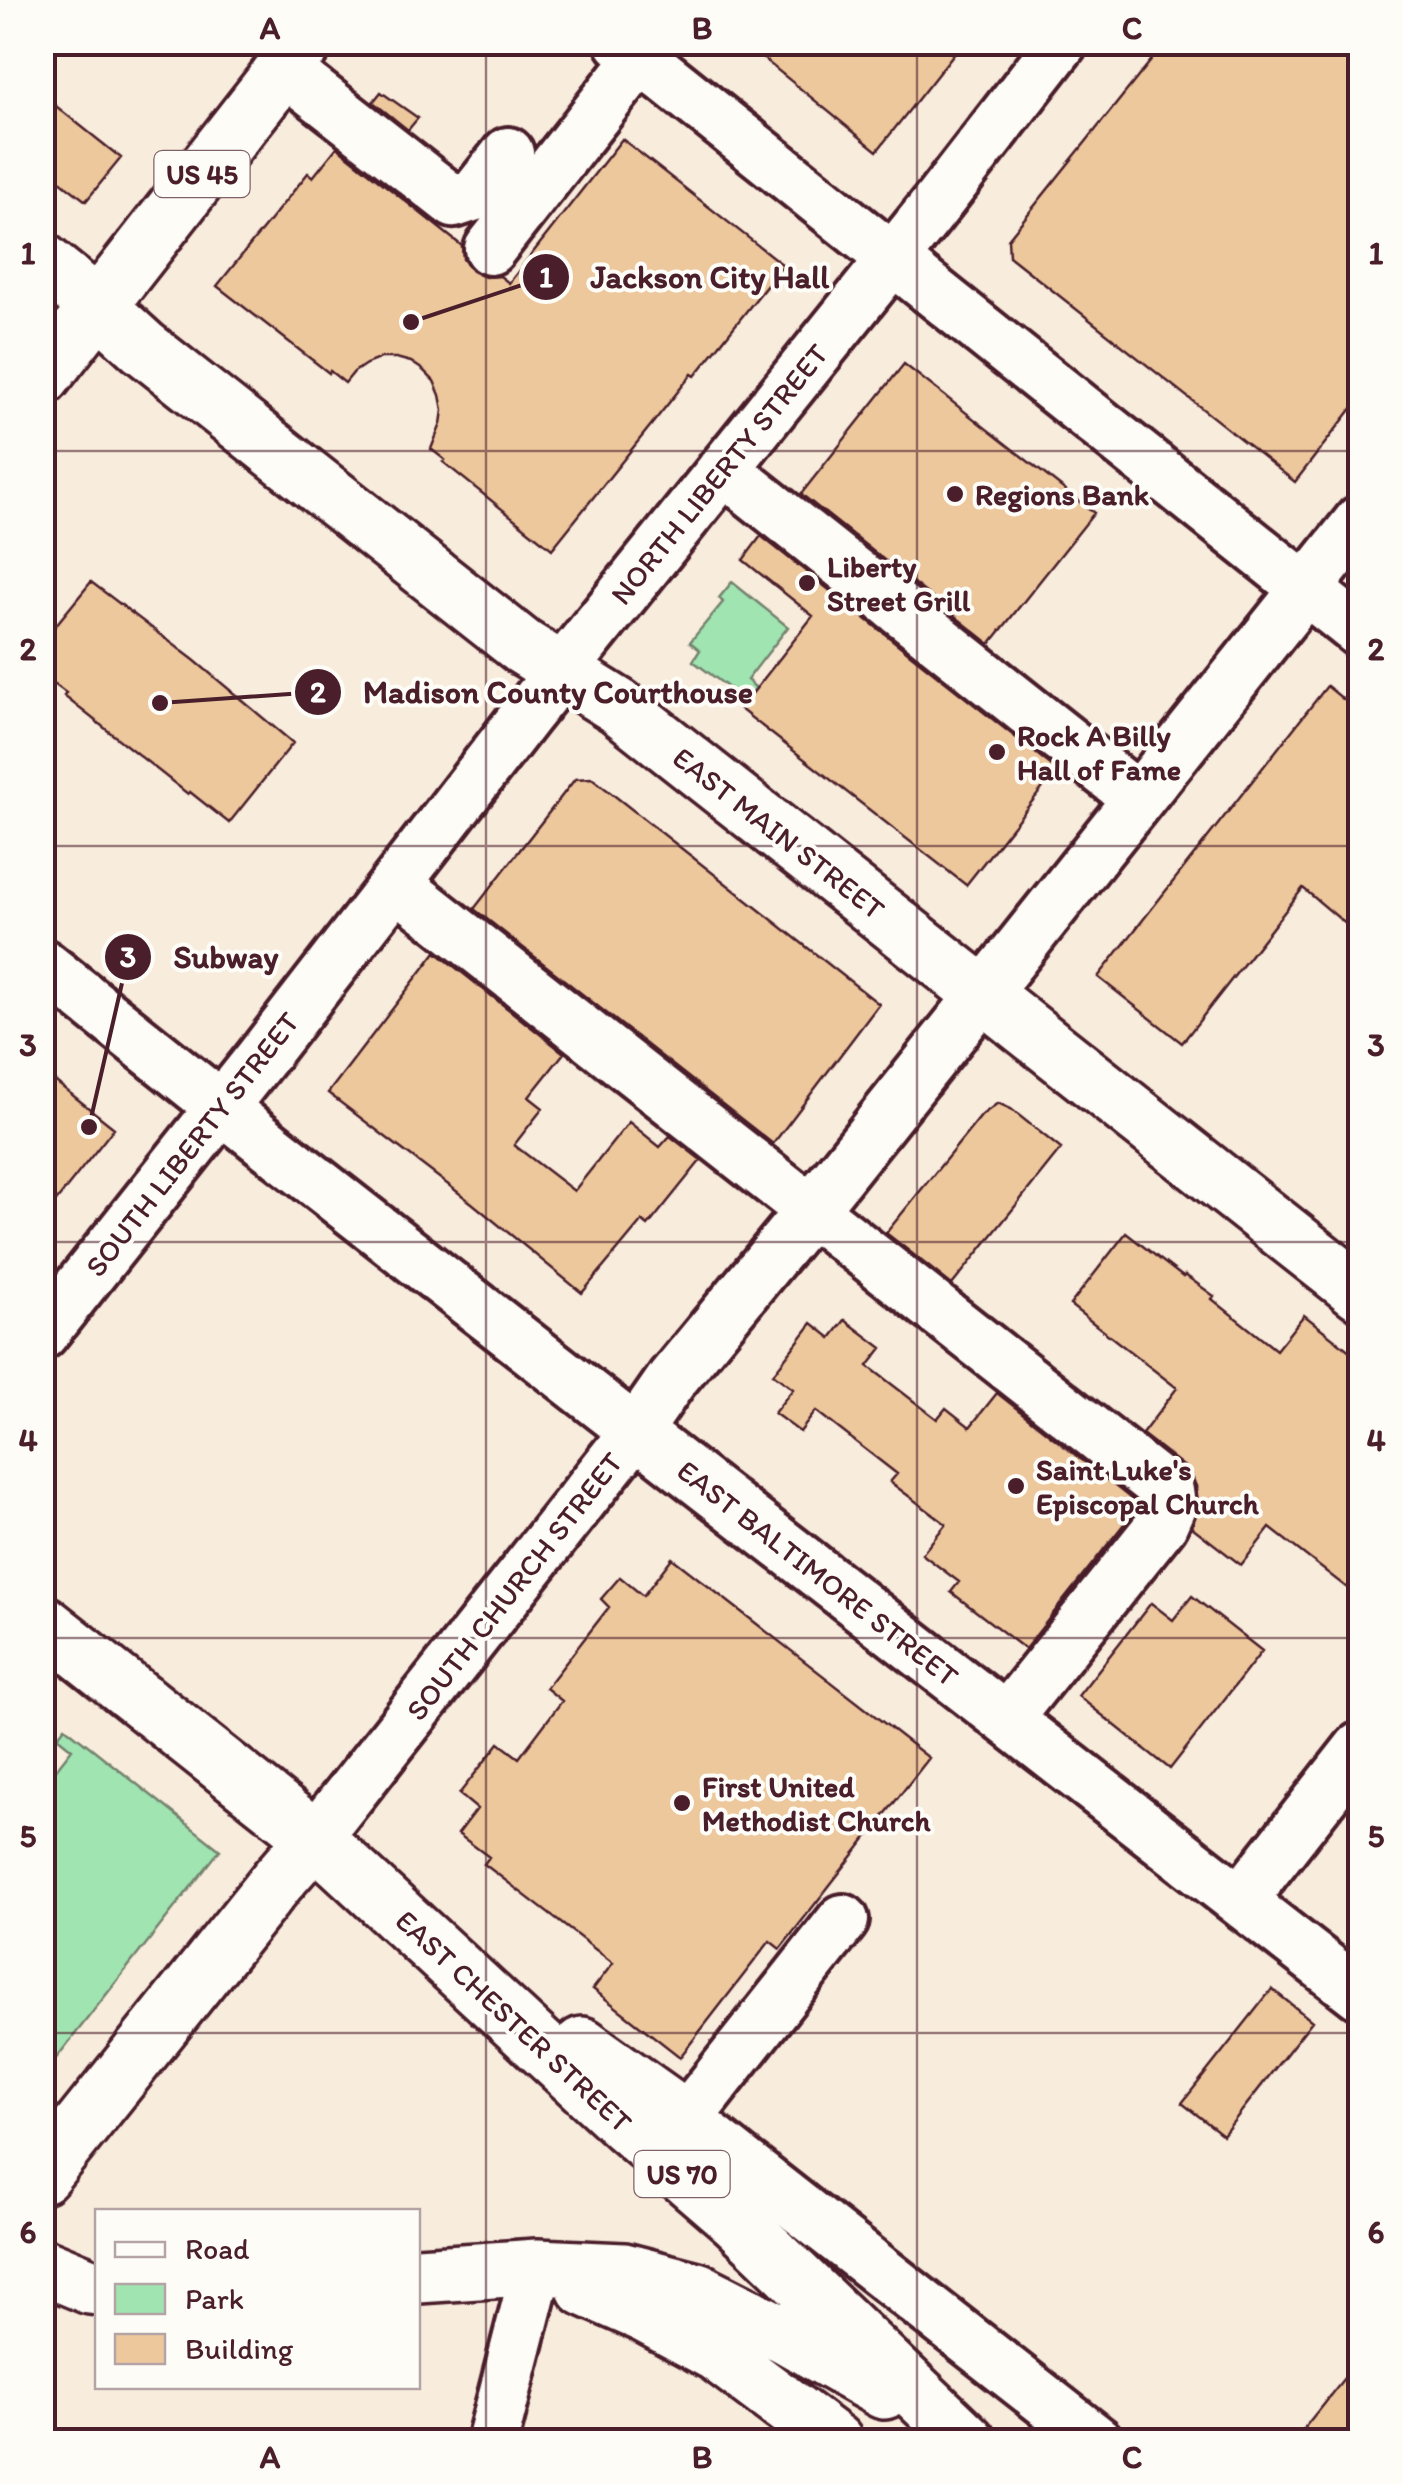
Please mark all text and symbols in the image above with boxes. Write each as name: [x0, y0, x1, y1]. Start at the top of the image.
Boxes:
text: A: [259, 9, 281, 47]
text: B: [692, 9, 712, 47]
text: C: [1122, 9, 1142, 47]
road number: US 45: [154, 151, 250, 197]
text: 1: [21, 234, 36, 272]
text: 1: [1369, 234, 1384, 272]
callout: Jackson City Hall: [521, 246, 849, 308]
text: 1: [539, 258, 553, 295]
text: Jackson City Hall: [590, 258, 830, 296]
street label: NORTH LIBERTY STREET: [602, 336, 836, 612]
place label: Regions Bank: [975, 476, 1149, 513]
marker: Regions Bank: [944, 483, 966, 505]
place label: Liberty Street Grill: [827, 548, 971, 619]
marker: Liberty Street Grill: [796, 572, 818, 594]
text: 2: [20, 630, 37, 668]
text: 2: [1368, 630, 1385, 668]
callout: Madison County Courthouse: [293, 661, 772, 723]
text: 2: [310, 673, 326, 710]
text: Madison County Courthouse: [363, 673, 753, 711]
place label: Rock A Billy Hall of Fame: [1017, 717, 1181, 788]
street label: EAST MAIN STREET: [666, 739, 893, 927]
marker: Rock A Billy Hall of Fame: [986, 741, 1008, 763]
callout: Subway: [103, 926, 298, 988]
text: 3: [120, 938, 136, 975]
text: Subway: [174, 938, 279, 976]
street label: SOUTH LIBERTY STREET: [77, 1004, 307, 1284]
text: 3: [19, 1026, 37, 1064]
text: 3: [1367, 1026, 1385, 1064]
text: 4: [18, 1421, 38, 1459]
text: 4: [1366, 1421, 1386, 1459]
street label: SOUTH CHURCH STREET: [398, 1444, 630, 1728]
place label: Saint Luke's Episcopal Church: [1036, 1451, 1260, 1522]
street label: EAST BALTIMORE STREET: [670, 1452, 966, 1694]
marker: Saint Luke's Episcopal Church: [1005, 1475, 1027, 1497]
place label: First United Methodist Church: [702, 1768, 931, 1839]
marker: First United Methodist Church: [671, 1792, 693, 1814]
text: 5: [20, 1817, 37, 1855]
text: 5: [1368, 1817, 1385, 1855]
street label: EAST CHESTER STREET: [388, 1902, 640, 2140]
road number: US 70: [634, 2151, 730, 2197]
legend: [95, 2209, 420, 2389]
text: 6: [20, 2213, 37, 2251]
text: 6: [1368, 2213, 1385, 2251]
text: Road: [185, 2230, 250, 2267]
text: Park: [185, 2280, 244, 2317]
text: Building: [185, 2330, 294, 2367]
text: A: [259, 2438, 281, 2476]
text: B: [692, 2438, 712, 2476]
text: C: [1122, 2438, 1142, 2476]

